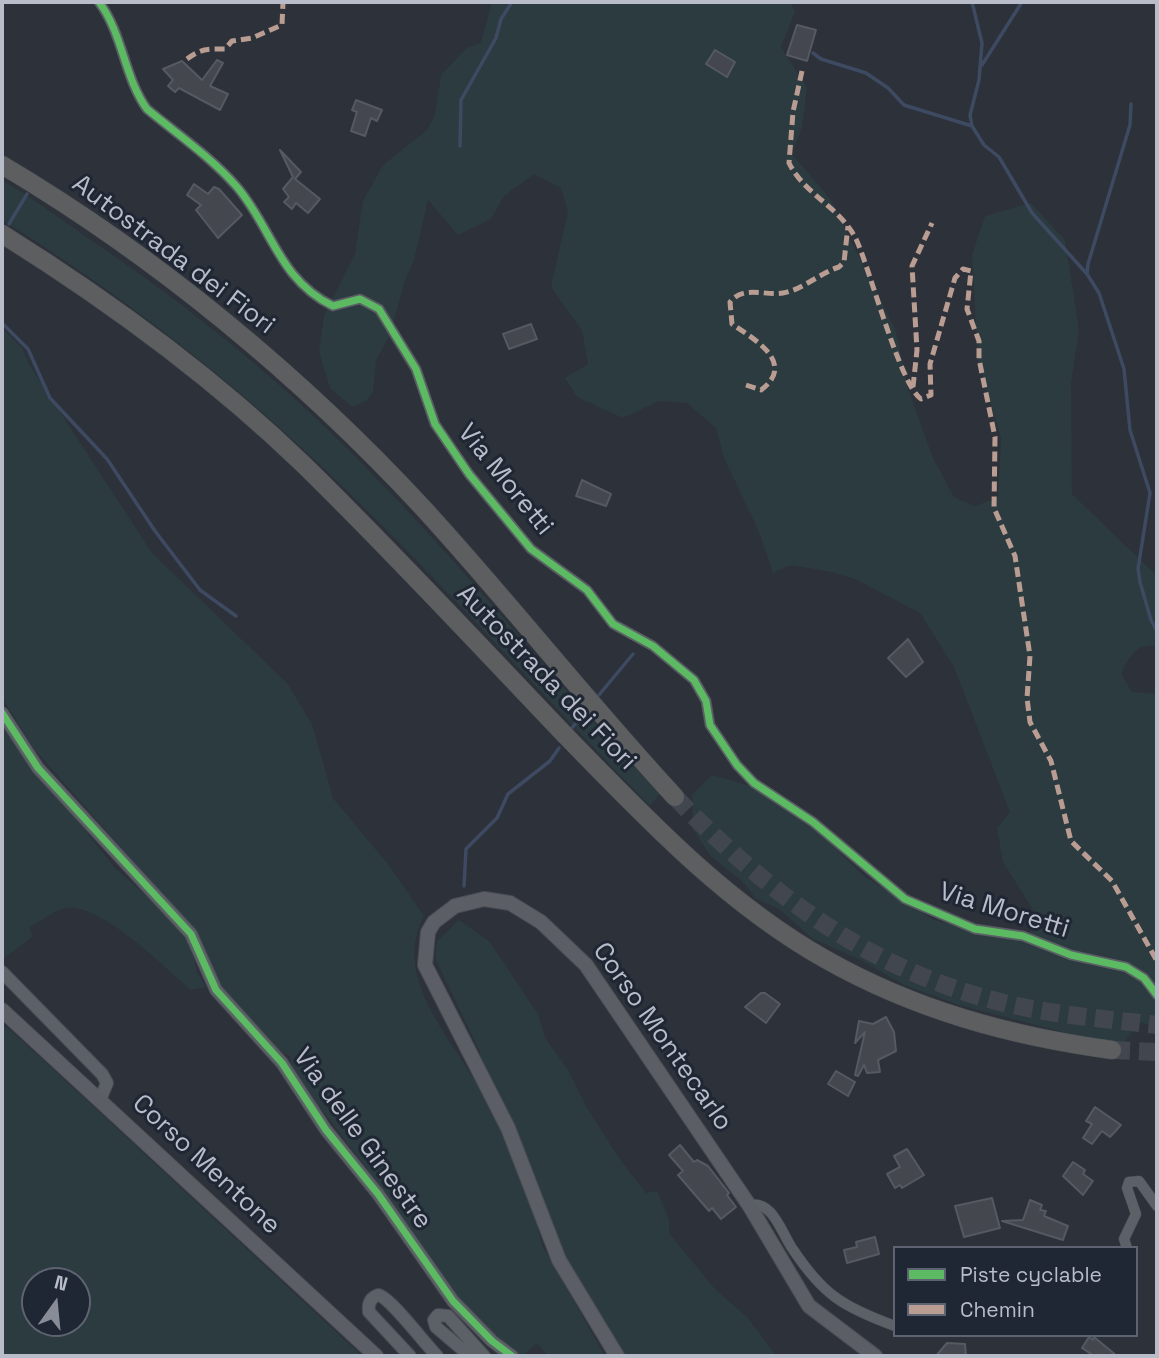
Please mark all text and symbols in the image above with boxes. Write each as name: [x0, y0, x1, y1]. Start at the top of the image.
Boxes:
street label: Autostrada dei Fiori: [66, 169, 280, 341]
street label: Via Moretti: [451, 418, 559, 542]
street label: Autostrada dei Fiori: [450, 579, 642, 777]
street label: Via Moretti: [935, 876, 1073, 946]
street label: Corso Montecarlo: [585, 937, 739, 1137]
street label: Via delle Ginestre: [286, 1042, 438, 1236]
street label: Corso Mentone: [125, 1088, 287, 1242]
legend: [893, 1246, 1138, 1337]
text: Piste cyclable: [960, 1261, 1102, 1288]
north arrow: [21, 1267, 91, 1337]
text: N: [52, 1269, 70, 1297]
text: Chemin: [960, 1296, 1035, 1323]

